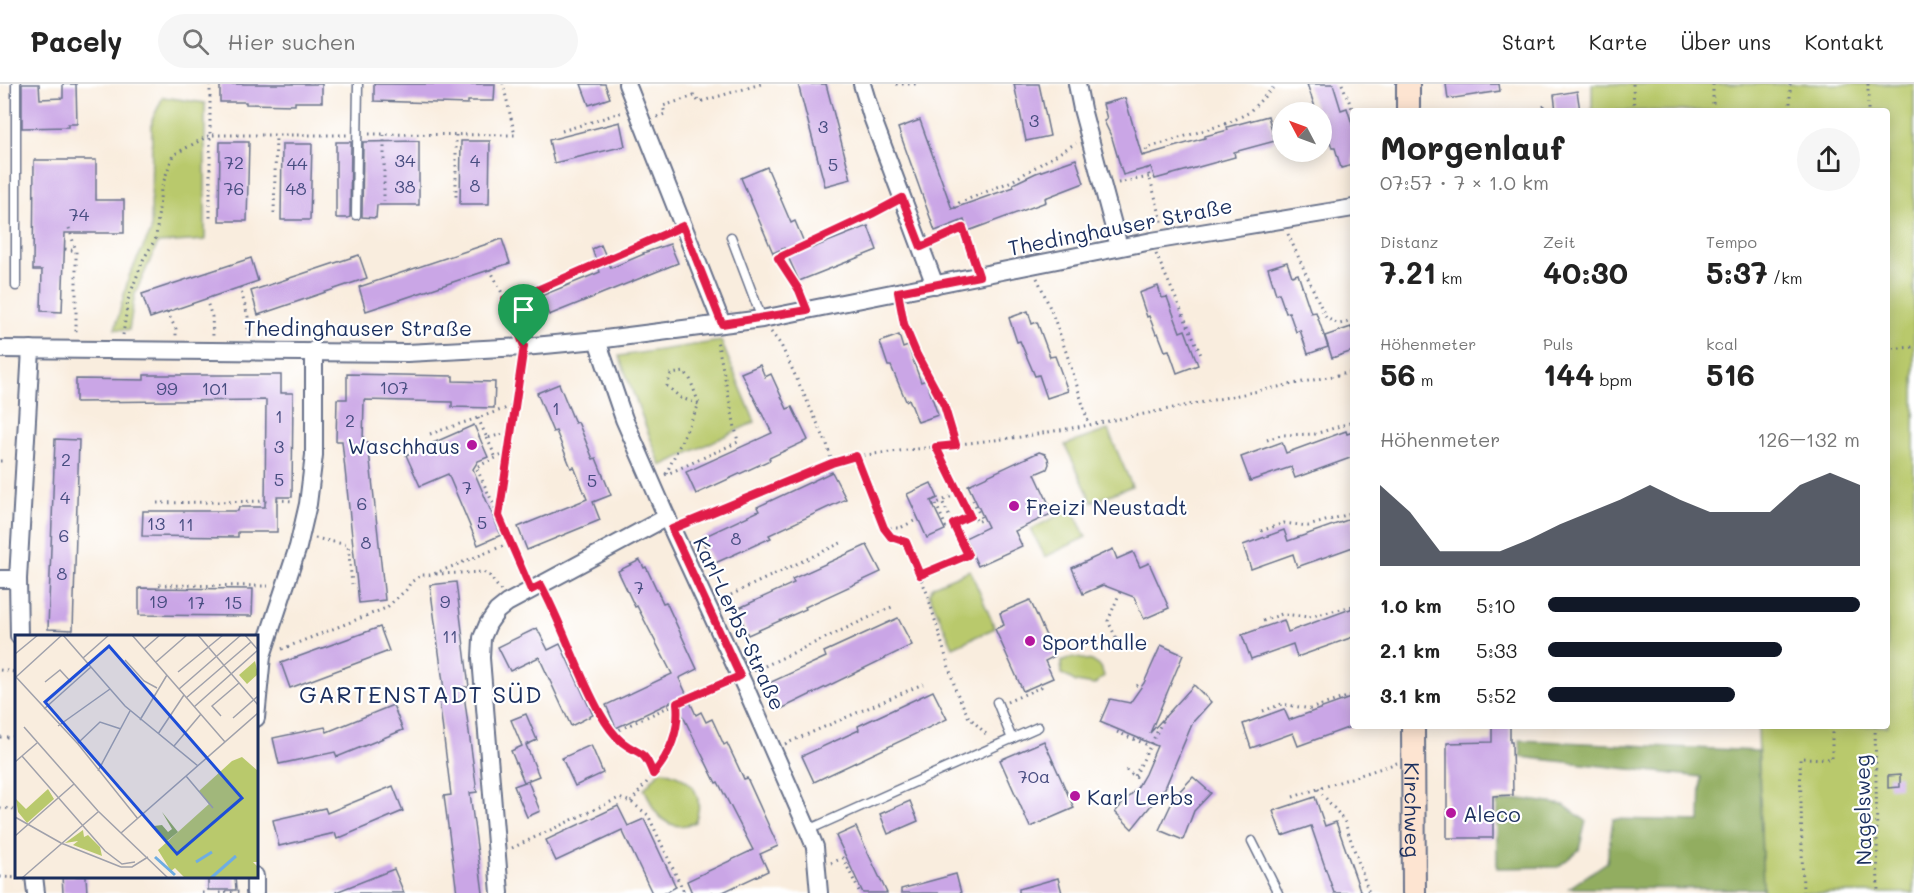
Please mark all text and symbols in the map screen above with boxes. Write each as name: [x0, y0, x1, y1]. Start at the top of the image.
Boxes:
search box: [158, 14, 578, 68]
text: Pacely: [30, 23, 122, 59]
icon: search: [179, 25, 212, 58]
text: Hier suchen: [227, 27, 355, 56]
text: Start: [1502, 28, 1556, 55]
text: Karte: [1589, 28, 1647, 55]
text: Über uns: [1680, 28, 1771, 55]
text: Kontakt: [1804, 28, 1884, 55]
north arrow: [1272, 102, 1332, 162]
map controls: [1272, 102, 1332, 162]
house number: 3: [1029, 108, 1039, 132]
house number: 3: [818, 114, 828, 138]
text: Morgenlauf: [1380, 125, 1564, 168]
button: share: [1797, 128, 1860, 191]
house number: 34: [394, 148, 416, 172]
house number: 4: [470, 148, 481, 172]
house number: 72: [224, 150, 244, 174]
house number: 44: [286, 151, 308, 175]
house number: 5: [828, 152, 838, 176]
text: 07:57 · 7 × 1.0 km: [1380, 169, 1549, 195]
house number: 8: [470, 173, 481, 197]
house number: 38: [394, 174, 416, 198]
house number: 76: [224, 176, 244, 200]
house number: 48: [285, 176, 307, 200]
street label: Thedinghauser Straße: [1006, 191, 1234, 261]
house number: 74: [69, 202, 90, 226]
text: Distanz: [1380, 231, 1438, 252]
text: Zeit: [1543, 231, 1576, 252]
text: Tempo: [1706, 231, 1757, 252]
text: 7.21: [1380, 252, 1436, 292]
text: 40:30: [1543, 252, 1628, 292]
text: 5:37: [1706, 252, 1768, 292]
text: km: [1436, 267, 1462, 288]
text: /km: [1768, 267, 1803, 288]
pin: [498, 284, 549, 346]
icon: arrive: [507, 293, 540, 326]
street label: Thedinghauser Straße: [244, 314, 472, 341]
text: Höhenmeter: [1380, 333, 1476, 354]
text: Puls: [1543, 333, 1573, 354]
text: kcal: [1706, 333, 1738, 354]
text: 56: [1380, 354, 1416, 394]
text: 144: [1543, 354, 1594, 394]
text: 516: [1706, 354, 1755, 394]
text: m: [1416, 369, 1434, 390]
text: bpm: [1594, 369, 1632, 390]
house number: 107: [379, 375, 409, 399]
house number: 99: [156, 376, 178, 400]
house number: 101: [201, 376, 229, 400]
house number: 1: [552, 396, 560, 420]
house number: 1: [275, 404, 283, 428]
house number: 2: [345, 408, 355, 432]
text: Höhenmeter: [1380, 426, 1500, 452]
text: 126–132 m: [1757, 426, 1860, 452]
place label: Waschhaus: [347, 432, 460, 459]
house number: 3: [274, 434, 284, 458]
marker: Waschhaus: [465, 438, 479, 452]
house number: 2: [61, 447, 71, 471]
house number: 5: [274, 467, 284, 491]
house number: 5: [587, 468, 597, 492]
house number: 7: [462, 475, 472, 499]
house number: 4: [60, 485, 71, 509]
house number: 6: [357, 491, 367, 515]
place label: Freizi Neustadt: [1026, 493, 1188, 520]
marker: Freizi Neustadt: [1007, 499, 1021, 513]
house number: 5: [477, 510, 487, 534]
house number: 13: [147, 511, 165, 535]
house number: 11: [178, 512, 194, 536]
house number: 6: [59, 523, 69, 547]
house number: 8: [731, 526, 742, 550]
house number: 8: [361, 530, 372, 554]
street label: Karl-Lerbs-Straße: [688, 532, 792, 714]
house number: 8: [57, 561, 68, 585]
house number: 7: [634, 575, 644, 599]
house number: 19: [149, 589, 168, 613]
house number: 9: [440, 589, 451, 613]
house number: 17: [187, 590, 205, 614]
house number: 15: [224, 590, 242, 614]
text: 1.0 km: [1380, 592, 1442, 618]
text: 5:10: [1476, 592, 1515, 618]
house number: 11: [442, 624, 458, 648]
place label: Sporthalle: [1042, 628, 1147, 655]
marker: Sporthalle: [1023, 634, 1037, 648]
inset map: [15, 635, 258, 878]
text: 2.1 km: [1380, 637, 1440, 663]
text: 5:33: [1476, 637, 1517, 663]
district label: GARTENSTADT SÜD: [299, 678, 543, 709]
text: 3.1 km: [1380, 682, 1441, 708]
text: 5:52: [1476, 682, 1517, 708]
street label: Nagelsweg: [1848, 754, 1876, 866]
street label: Kirchweg: [1400, 762, 1427, 858]
house number: 70a: [1018, 764, 1050, 788]
place label: Karl Lerbs: [1087, 783, 1194, 810]
marker: Karl Lerbs: [1068, 789, 1082, 803]
place label: Aleco: [1463, 800, 1521, 827]
marker: Aleco: [1444, 806, 1458, 820]

